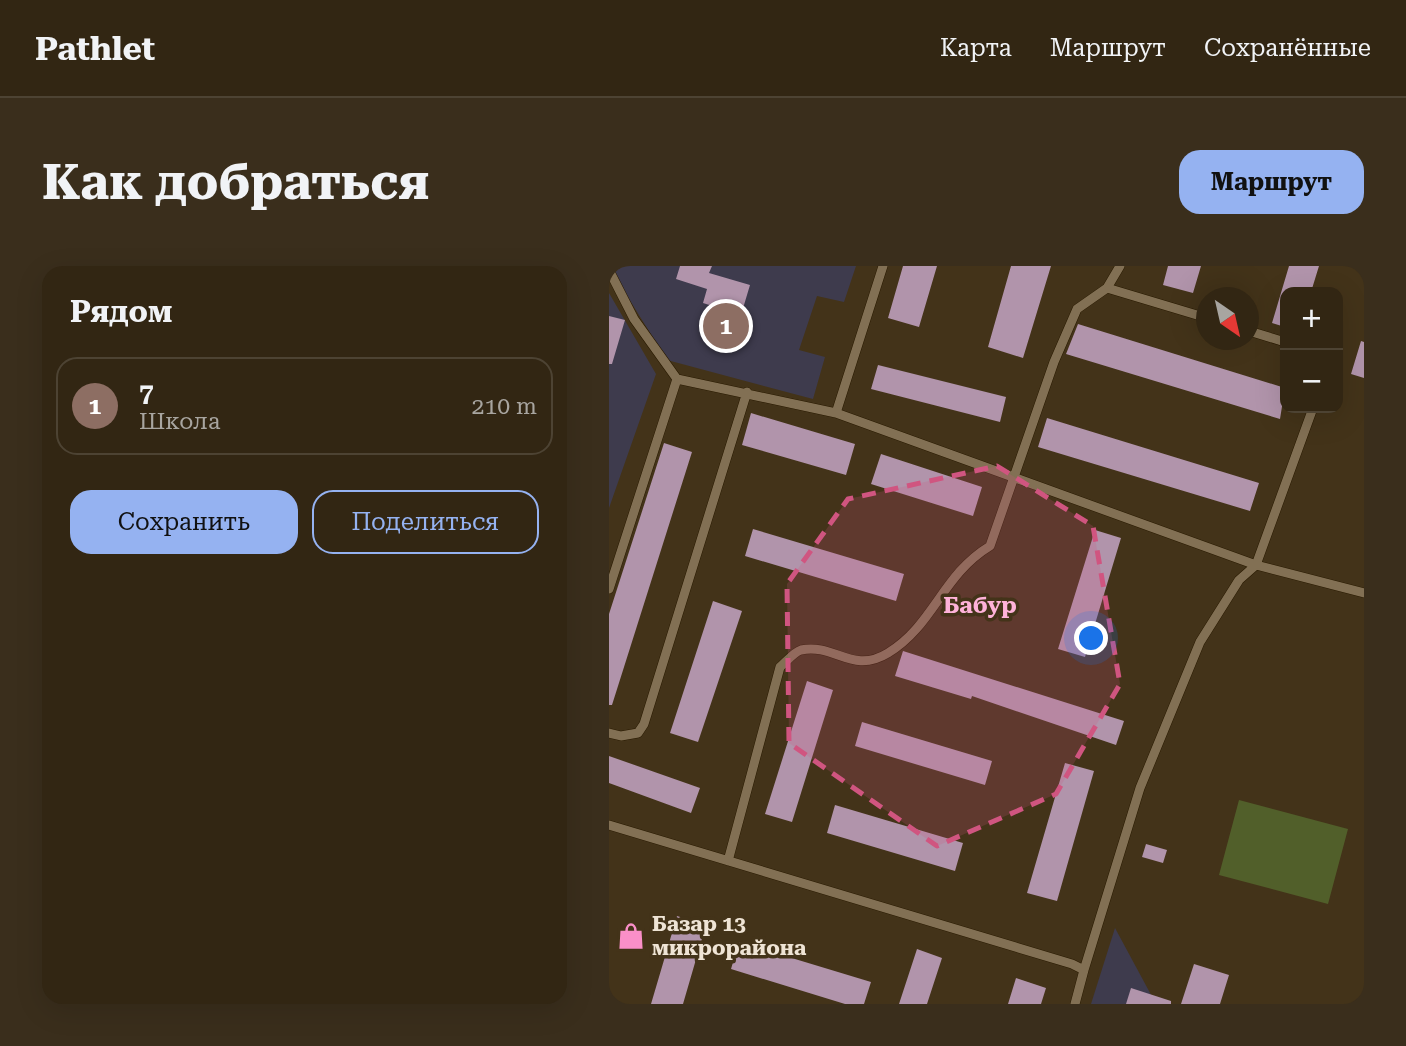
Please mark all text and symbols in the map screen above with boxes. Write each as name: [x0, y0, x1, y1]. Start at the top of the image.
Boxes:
text: Pathlet: [35, 29, 155, 68]
text: Карта: [940, 34, 1012, 62]
text: Маршрут: [1050, 34, 1166, 62]
text: Сохранённые: [1204, 34, 1371, 62]
button: Маршрут: [1179, 150, 1364, 214]
text: Как добраться: [42, 154, 429, 211]
north arrow: [1196, 287, 1259, 350]
map controls: [1280, 287, 1343, 413]
button: +: [1280, 287, 1343, 350]
text: Рядом: [70, 294, 172, 329]
pin: 1: [703, 300, 749, 352]
button: −: [1280, 350, 1343, 413]
text: 7: [139, 378, 154, 408]
text: 1: [89, 393, 101, 420]
text: 210 m: [472, 393, 537, 420]
text: Школа: [139, 408, 220, 435]
button: Сохранить: [70, 490, 298, 554]
button: Поделиться: [312, 490, 539, 554]
district label: Бабур: [943, 592, 1017, 619]
your location: [1074, 621, 1108, 655]
place label: Базар 13 микрорайона: [652, 912, 807, 960]
shop icon: Базар 13 микрорайона: [616, 921, 646, 951]

